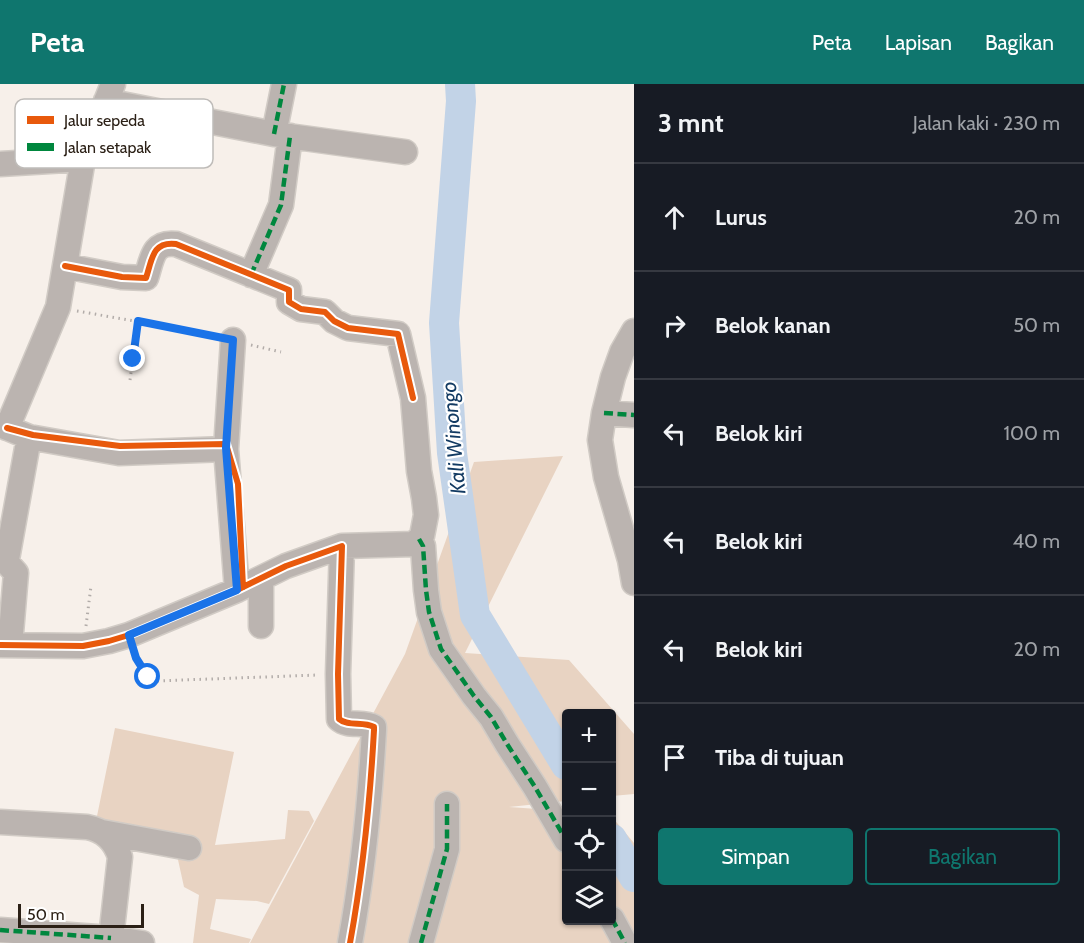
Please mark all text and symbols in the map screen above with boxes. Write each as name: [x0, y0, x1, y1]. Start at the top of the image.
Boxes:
text: Peta: [30, 25, 84, 59]
text: Peta: [812, 30, 852, 55]
text: Lapisan: [885, 30, 952, 55]
text: Bagikan: [985, 30, 1054, 55]
legend: [15, 99, 213, 168]
text: 3 mnt: [658, 107, 724, 139]
text: Jalur sepeda: [63, 111, 145, 130]
text: Jalan kaki · 230 m: [913, 111, 1060, 135]
text: Jalan setapak: [63, 138, 152, 157]
icon: ahead: [658, 201, 691, 234]
text: Lurus: [715, 204, 767, 231]
text: 20 m: [1014, 205, 1060, 229]
icon: right: [658, 309, 691, 342]
text: Belok kanan: [715, 312, 831, 339]
text: 50 m: [1013, 313, 1060, 337]
route end: [119, 345, 145, 371]
water label: Kali Winongo: [436, 381, 470, 495]
icon: left: [658, 417, 691, 450]
text: Belok kiri: [715, 420, 802, 447]
text: 100 m: [1004, 421, 1060, 445]
icon: left: [658, 525, 691, 558]
text: Belok kiri: [715, 528, 802, 555]
text: 40 m: [1012, 529, 1060, 553]
icon: left: [658, 633, 691, 666]
text: Belok kiri: [715, 636, 802, 663]
text: 20 m: [1014, 637, 1060, 661]
route start: [134, 663, 160, 689]
map controls: [562, 709, 616, 925]
button: +: [562, 709, 616, 763]
icon: arrive: [658, 741, 691, 774]
text: Tiba di tujuan: [715, 744, 844, 771]
button: −: [562, 763, 616, 817]
button: locate: [562, 817, 616, 871]
button: Simpan: [658, 828, 853, 885]
button: Bagikan: [865, 828, 1060, 885]
button: layers: [562, 871, 616, 925]
scale bar: [18, 901, 144, 928]
text: 50 m: [27, 905, 64, 924]

